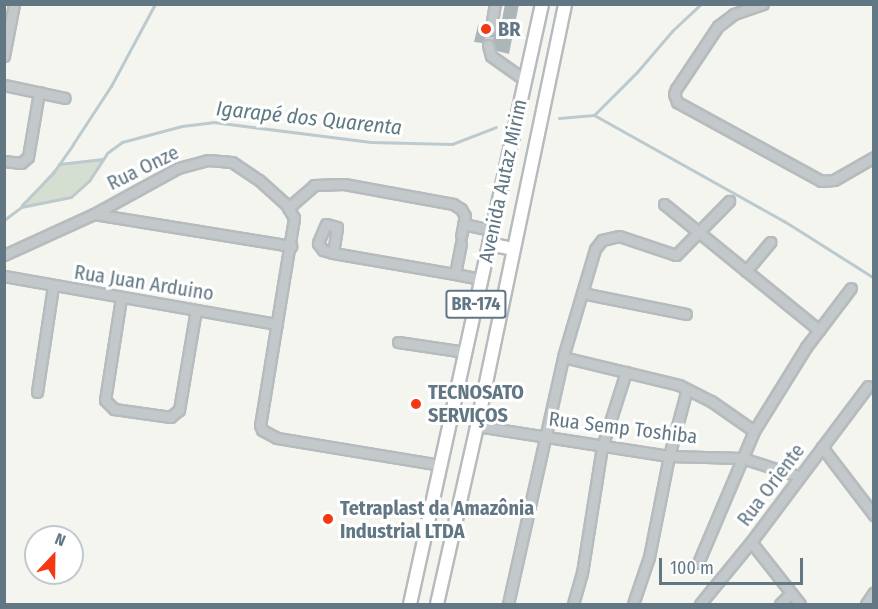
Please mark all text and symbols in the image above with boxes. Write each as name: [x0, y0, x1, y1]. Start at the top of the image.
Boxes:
place label: BR: [498, 17, 520, 41]
marker: BR: [479, 22, 493, 36]
water label: Igarapé dos Quarenta: [215, 96, 403, 140]
street label: Avenida Autaz Mirim: [474, 97, 532, 265]
street label: Rua Onze: [103, 140, 183, 196]
street label: Rua Juan Arduino: [72, 260, 216, 306]
road number: BR-174: [444, 289, 508, 319]
place label: TECNOSATO SERVIÇOS: [428, 380, 524, 427]
marker: TECNOSATO SERVIÇOS: [409, 397, 423, 411]
street label: Rua Semp Toshiba: [547, 407, 699, 449]
street label: Rua Oriente: [732, 439, 810, 531]
place label: Tetraplast da Amazônia Industrial LTDA: [340, 496, 534, 543]
marker: Tetraplast da Amazônia Industrial LTDA: [321, 512, 335, 526]
north arrow: [24, 525, 84, 585]
text: N: [52, 529, 68, 550]
scale bar: [662, 546, 806, 584]
text: 100 m: [670, 557, 714, 579]

